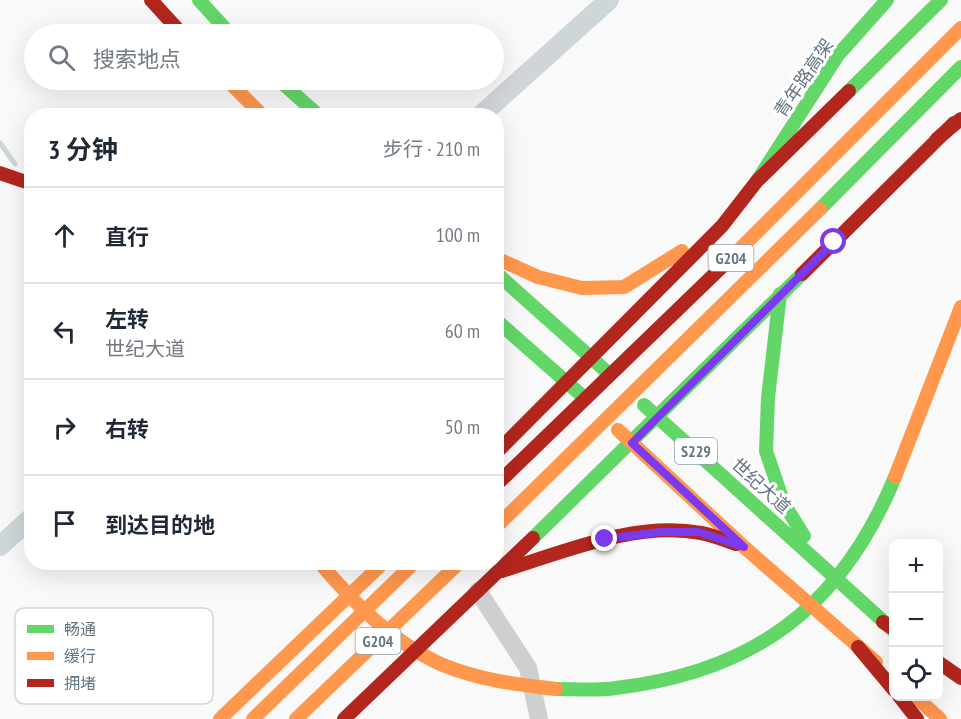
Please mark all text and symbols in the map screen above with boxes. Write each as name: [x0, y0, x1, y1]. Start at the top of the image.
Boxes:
search box: [24, 24, 504, 90]
street label: 青年路高架: [769, 34, 838, 121]
icon: search: [45, 41, 78, 74]
text: 搜索地点: [93, 45, 181, 73]
text: 3 分钟: [48, 133, 118, 166]
text: 步行 · 210 m: [383, 136, 480, 162]
icon: ahead: [48, 219, 81, 252]
text: 100 m: [436, 222, 480, 248]
text: 直行: [105, 223, 149, 251]
route start: [820, 228, 846, 254]
road number: G204: [708, 245, 754, 271]
text: 左转: [105, 305, 149, 333]
icon: left: [48, 315, 81, 348]
text: 60 m: [445, 318, 480, 344]
text: 世纪大道: [105, 336, 185, 362]
icon: right: [48, 411, 81, 444]
text: 50 m: [445, 414, 480, 440]
text: 右转: [105, 415, 149, 443]
road number: S229: [675, 438, 717, 464]
street label: 世纪大道: [727, 453, 796, 518]
icon: arrive: [48, 507, 81, 540]
text: 到达目的地: [105, 511, 215, 539]
route end: [591, 525, 617, 551]
map controls: [889, 539, 943, 701]
button: +: [889, 539, 943, 593]
button: −: [889, 593, 943, 647]
legend: [15, 608, 213, 704]
text: 畅通: [64, 619, 96, 639]
road number: G204: [356, 628, 400, 654]
text: 缓行: [64, 646, 96, 666]
button: locate: [889, 647, 943, 701]
text: 拥堵: [64, 673, 96, 693]

